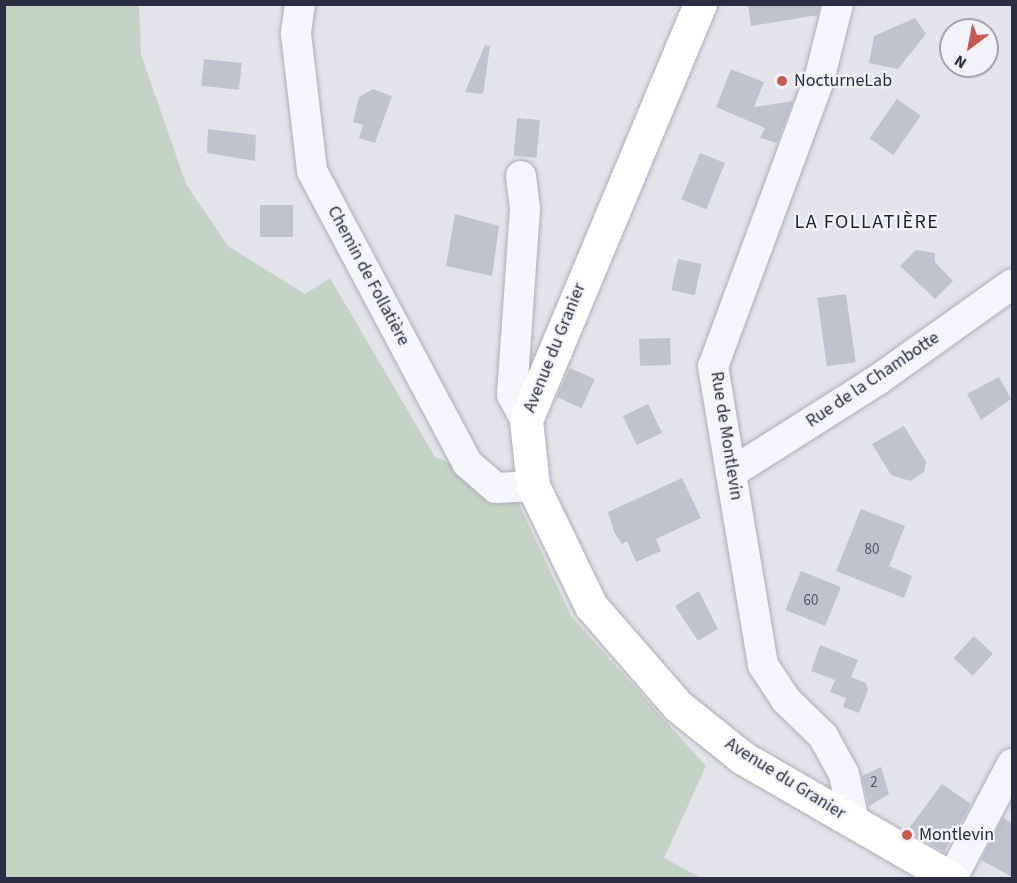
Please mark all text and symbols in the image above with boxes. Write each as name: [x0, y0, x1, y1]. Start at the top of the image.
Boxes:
north arrow: [939, 18, 999, 78]
text: N: [950, 49, 971, 74]
place label: NocturneLab: [794, 70, 892, 92]
marker: NocturneLab: [775, 74, 789, 88]
street label: Chemin de Follatière: [322, 202, 414, 350]
district label: LA FOLLATIÈRE: [795, 210, 939, 234]
street label: Avenue du Granier: [519, 280, 591, 416]
street label: Rue de la Chambotte: [802, 327, 944, 433]
street label: Rue de Montlevin: [705, 370, 747, 502]
house number: 80: [865, 541, 879, 559]
house number: 60: [804, 592, 818, 610]
street label: Avenue du Granier: [721, 733, 849, 825]
house number: 2: [870, 774, 878, 792]
place label: Montlevin: [919, 824, 994, 846]
marker: Montlevin: [900, 828, 914, 842]

